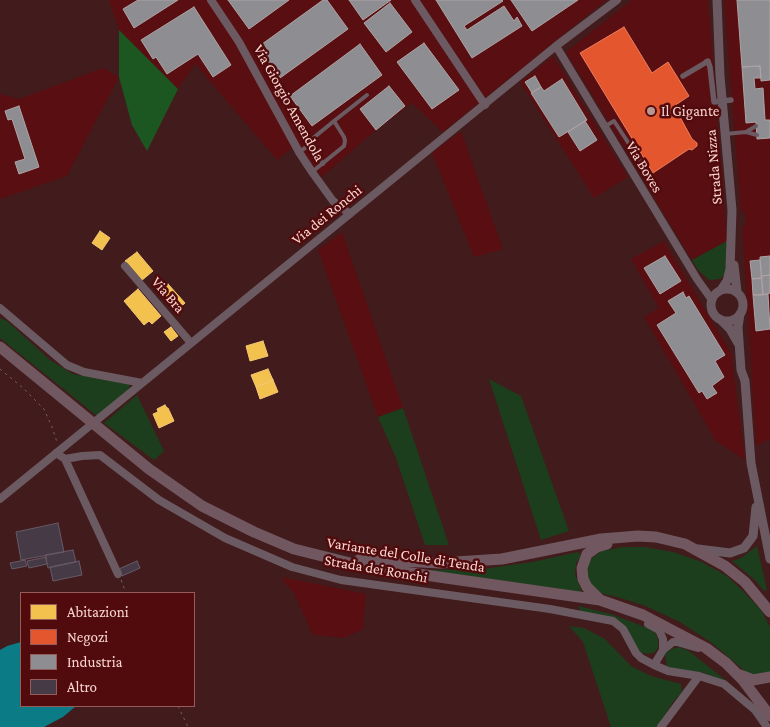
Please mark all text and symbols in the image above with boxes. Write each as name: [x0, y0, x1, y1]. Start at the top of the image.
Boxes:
street label: Via Giorgio Amendola: [249, 41, 329, 165]
place label: Il Gigante: [661, 102, 719, 120]
marker: Il Gigante: [645, 105, 657, 117]
street label: Strada Nizza: [702, 129, 726, 205]
street label: Via Boves: [622, 138, 666, 196]
street label: Via dei Ronchi: [288, 181, 366, 249]
street label: Via Bra: [147, 273, 189, 317]
street label: Variante del Colle di Tenda: [326, 534, 486, 576]
street label: Strada dei Ronchi: [323, 551, 429, 587]
legend: [20, 592, 195, 707]
text: Abitazioni: [67, 604, 129, 620]
text: Negozi: [67, 629, 108, 645]
text: Industria: [67, 654, 123, 670]
text: Altro: [67, 679, 97, 695]

